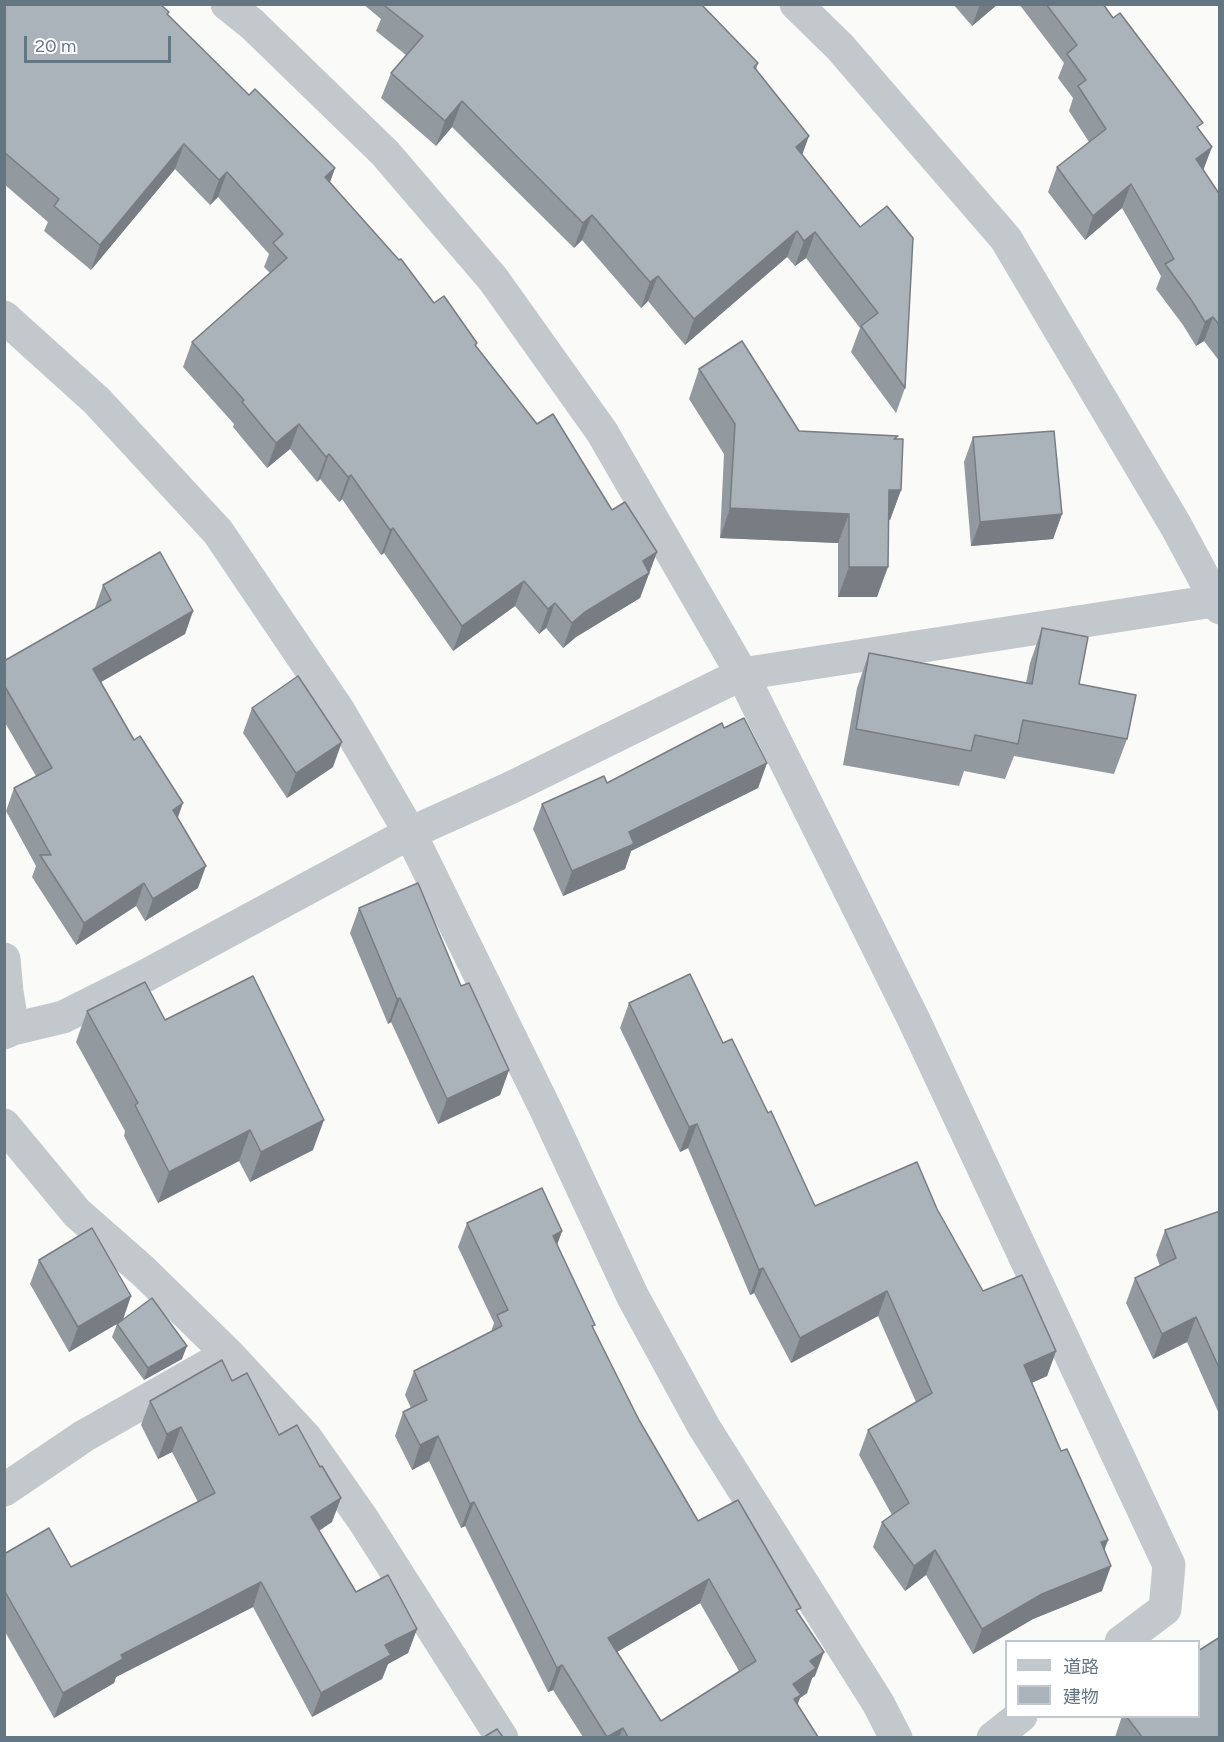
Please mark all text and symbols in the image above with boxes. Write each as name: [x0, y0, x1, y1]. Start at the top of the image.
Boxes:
scale bar: [27, 24, 174, 62]
text: 20 m: [35, 35, 76, 57]
legend: [1005, 1640, 1200, 1718]
text: 道路: [1063, 1656, 1099, 1678]
text: 建物: [1063, 1686, 1099, 1708]

